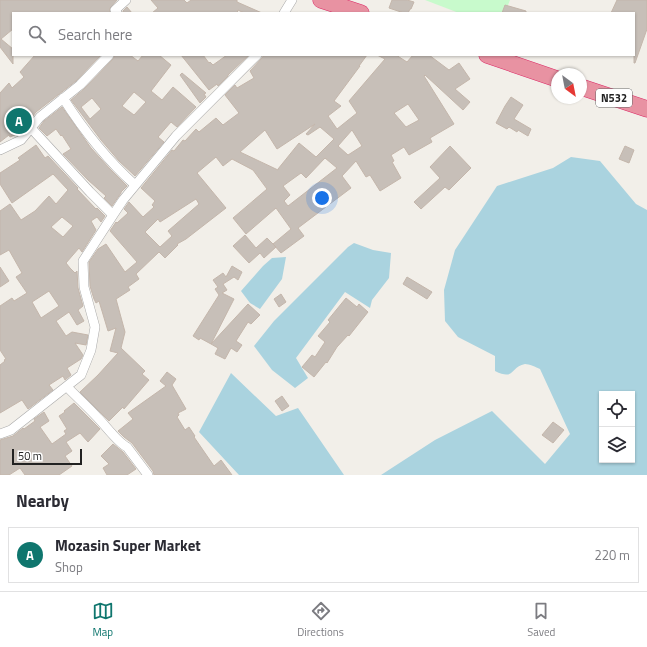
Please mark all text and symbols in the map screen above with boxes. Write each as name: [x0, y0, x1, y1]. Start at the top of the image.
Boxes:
search box: [12, 12, 635, 56]
icon: search: [26, 23, 48, 45]
text: Search here: [58, 23, 132, 46]
north arrow: [551, 68, 587, 104]
road number: N532: [596, 89, 632, 107]
pin: A: [6, 106, 32, 136]
your location: [312, 188, 332, 208]
map controls: [599, 391, 635, 463]
button: locate: [599, 391, 635, 427]
button: layers: [599, 427, 635, 463]
scale bar: [12, 447, 82, 466]
text: 50 m: [18, 448, 42, 464]
text: Nearby: [16, 488, 69, 514]
text: Mozasin Super Market: [55, 534, 201, 557]
text: A: [26, 545, 34, 565]
text: 220 m: [594, 545, 630, 565]
text: Shop: [55, 557, 83, 577]
tab: Map: [92, 600, 114, 640]
tab: Directions: [297, 600, 344, 640]
tab: Saved: [527, 600, 555, 640]

